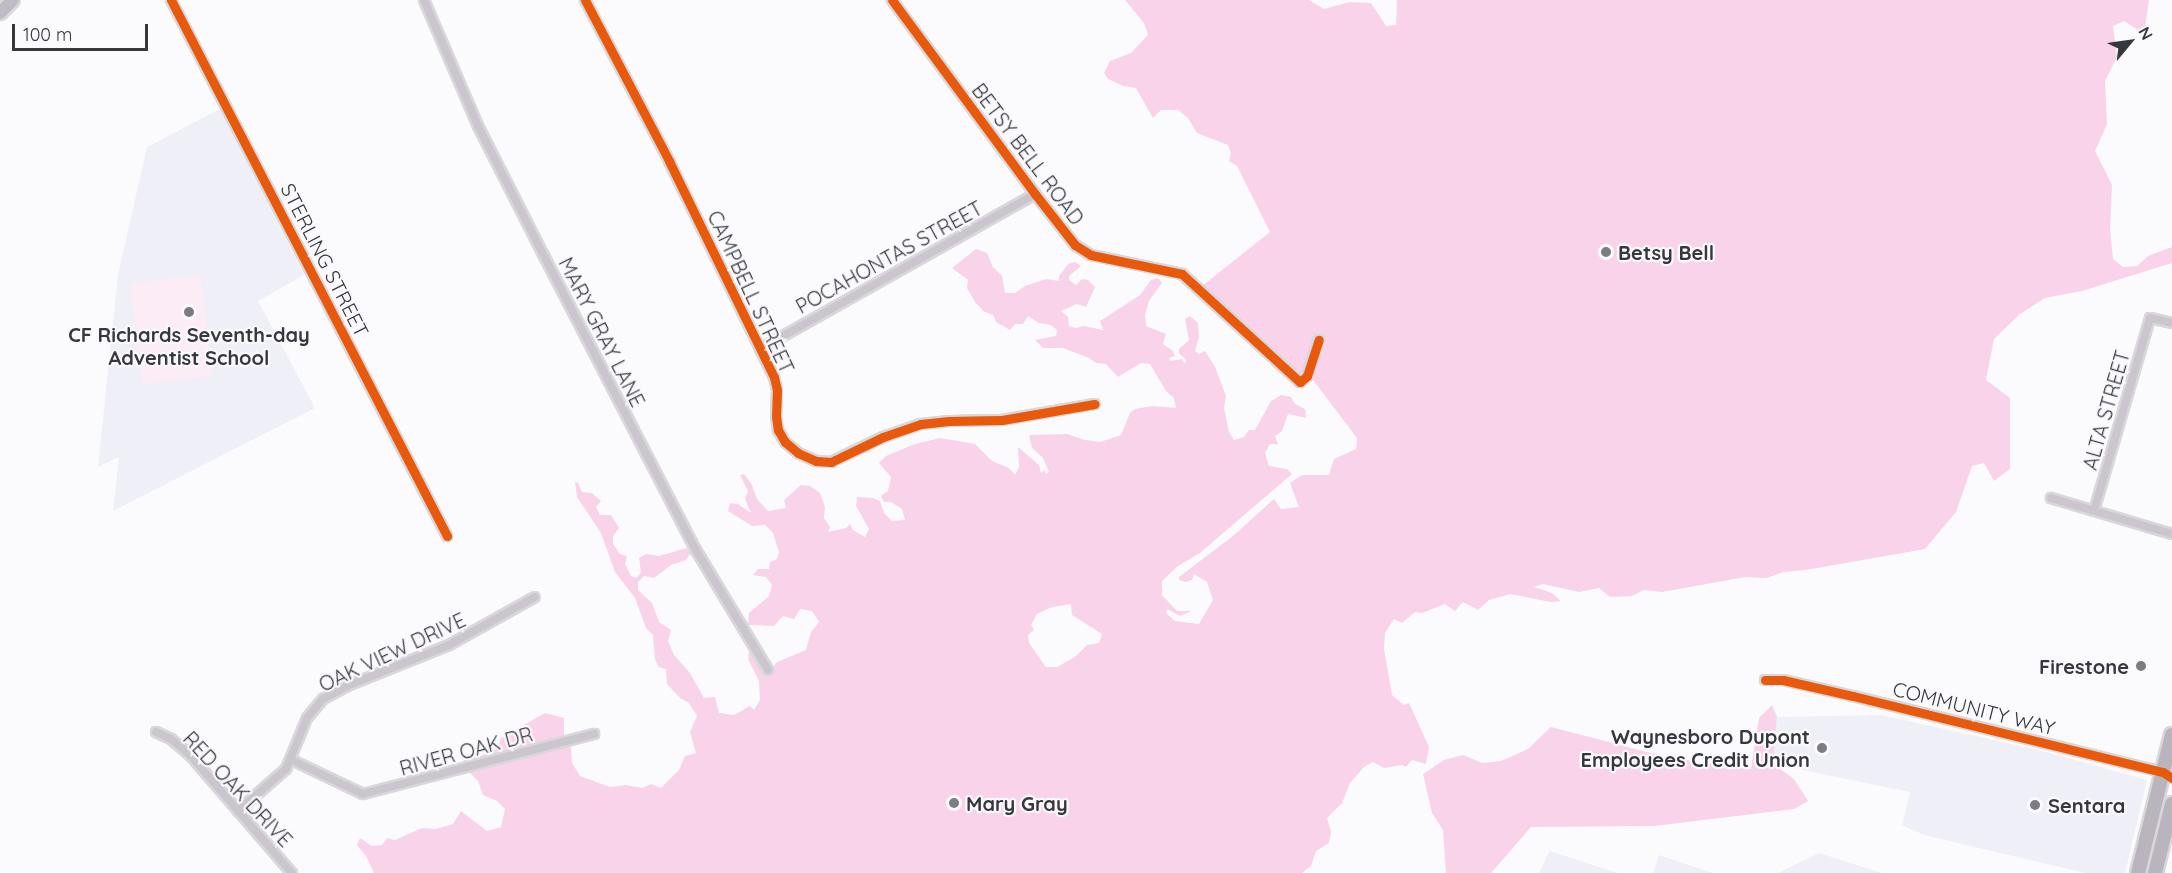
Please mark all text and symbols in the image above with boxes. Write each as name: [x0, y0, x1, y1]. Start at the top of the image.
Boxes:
scale bar: [15, 12, 152, 50]
north arrow: [2100, 12, 2160, 72]
text: 100 m: [23, 23, 72, 46]
text: N: [2134, 23, 2157, 43]
street label: BETSY BELL ROAD: [967, 79, 1089, 229]
street label: STERLING STREET: [276, 179, 374, 341]
street label: POCAHONTAS STREET: [791, 196, 987, 318]
street label: CAMPBELL STREET: [703, 207, 799, 377]
place label: Betsy Bell: [1618, 240, 1714, 264]
marker: Betsy Bell: [1599, 245, 1613, 259]
street label: MARY GRAY LANE: [554, 253, 650, 411]
marker: CF Richards Seventh-day Adventist School: [182, 305, 196, 319]
place label: CF Richards Seventh-day Adventist School: [68, 322, 310, 369]
street label: ALTA STREET: [2077, 347, 2135, 473]
street label: OAK VIEW DRIVE: [315, 608, 469, 696]
place label: Firestone: [2039, 654, 2129, 678]
marker: Firestone: [2134, 659, 2148, 673]
street label: COMMUNITY WAY: [1890, 676, 2058, 740]
street label: RIVER OAK DR: [397, 722, 535, 780]
place label: Waynesboro Dupont Employees Credit Union: [1581, 724, 1810, 771]
street label: RED OAK DRIVE: [178, 726, 298, 852]
marker: Waynesboro Dupont Employees Credit Union: [1815, 741, 1829, 755]
place label: Mary Gray: [966, 791, 1068, 815]
place label: Sentara: [2048, 793, 2125, 817]
marker: Mary Gray: [947, 796, 961, 810]
marker: Sentara: [2026, 796, 2044, 814]

